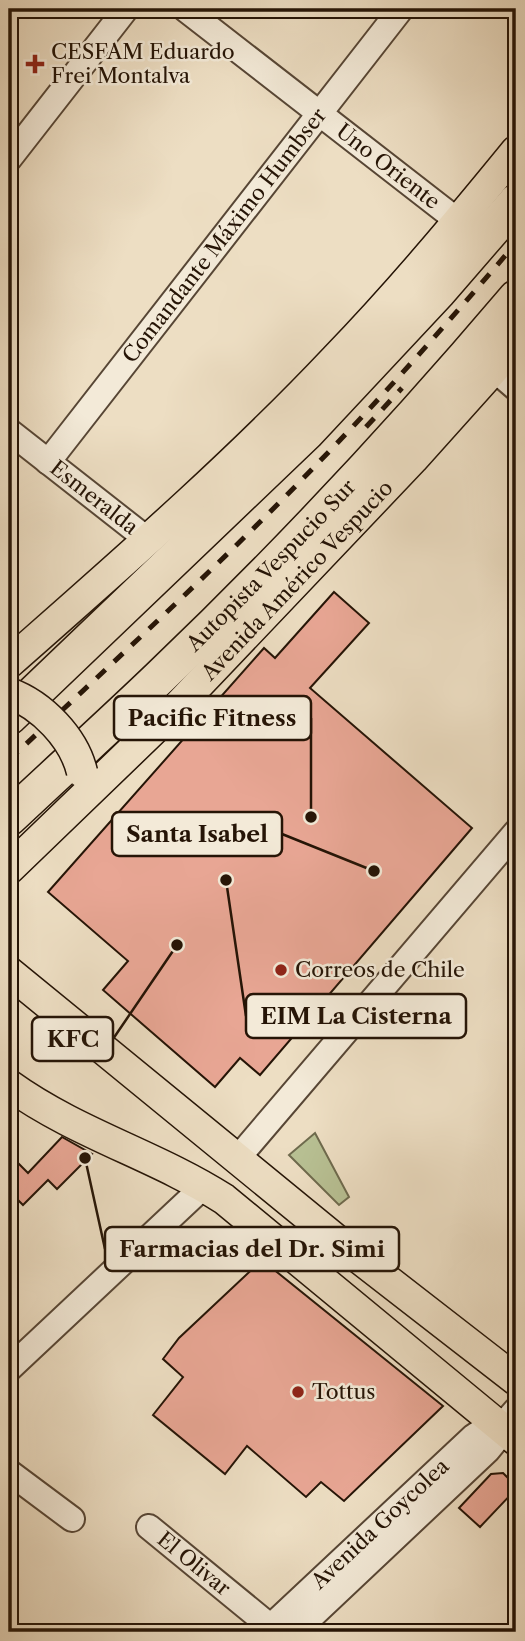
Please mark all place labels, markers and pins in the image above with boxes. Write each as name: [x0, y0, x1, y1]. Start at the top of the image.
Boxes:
place label: CESFAM Eduardo Frei Montalva: [51, 39, 235, 88]
marker: CESFAM Eduardo Frei Montalva: [25, 54, 45, 74]
callout: Pacific Fitness: [114, 696, 311, 740]
callout: Santa Isabel: [112, 812, 282, 856]
place label: Correos de Chile: [295, 957, 465, 982]
marker: Correos de Chile: [273, 962, 289, 978]
callout: EIM La Cisterna: [246, 994, 466, 1038]
callout: KFC: [32, 1017, 113, 1061]
callout: Farmacias del Dr. Simi: [105, 1227, 399, 1271]
place label: Tottus: [312, 1379, 376, 1404]
marker: Tottus: [290, 1384, 306, 1400]

